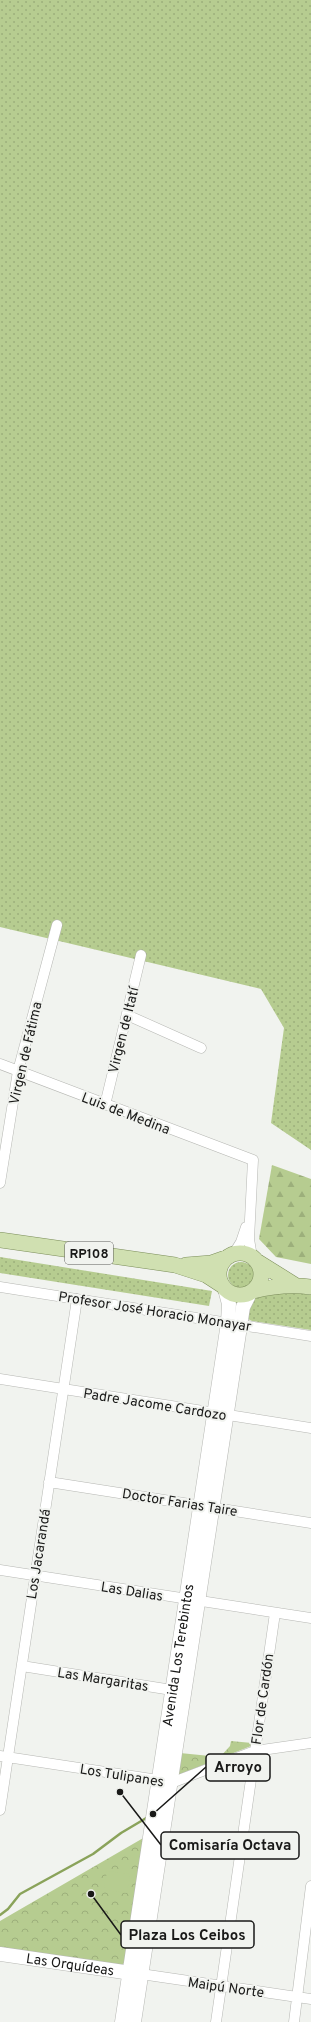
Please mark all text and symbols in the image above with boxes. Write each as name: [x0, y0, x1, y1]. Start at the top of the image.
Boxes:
street label: Virgen de Itatí: [106, 984, 144, 1075]
street label: Virgen de Fátima: [6, 1000, 47, 1106]
street label: Luis de Medina: [79, 1090, 172, 1139]
road number: RP108: [65, 1242, 113, 1264]
street label: Profesor José Horacio Monayar: [57, 1289, 253, 1336]
street label: Padre Jacome Cardozo: [82, 1386, 228, 1425]
street label: Doctor Farias Taire: [121, 1486, 239, 1521]
street label: Los Jacarandá: [24, 1508, 55, 1601]
street label: Las Dalias: [99, 1579, 164, 1606]
street label: Avenida Los Terebintos: [160, 1583, 198, 1728]
street label: Flor de Cardón: [249, 1652, 278, 1746]
street label: Las Margaritas: [56, 1665, 150, 1696]
callout: Arroyo: [206, 1754, 270, 1781]
text: Arroyo: [214, 1759, 262, 1778]
street label: Los Tulipanes: [78, 1761, 165, 1792]
callout: Comisaría Octava: [161, 1832, 299, 1859]
text: Comisaría Octava: [169, 1837, 291, 1856]
callout: Plaza Los Ceibos: [121, 1921, 254, 1948]
text: Plaza Los Ceibos: [128, 1927, 246, 1946]
street label: Las Orquídeas: [25, 1951, 115, 1980]
street label: Maipú Norte: [187, 1975, 265, 2002]

